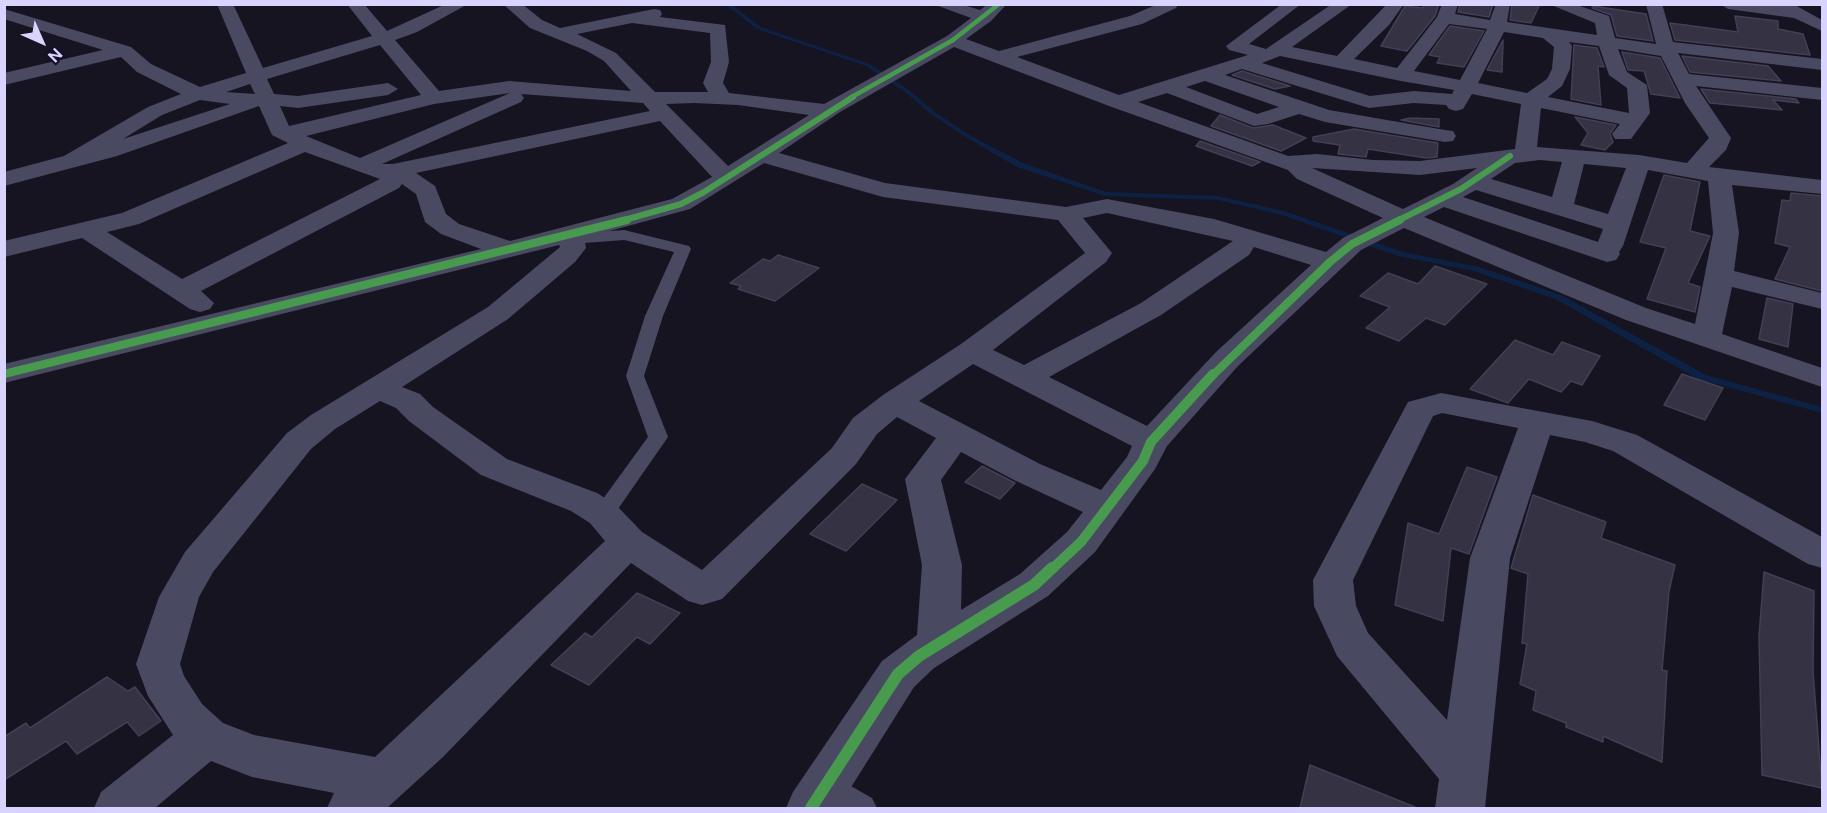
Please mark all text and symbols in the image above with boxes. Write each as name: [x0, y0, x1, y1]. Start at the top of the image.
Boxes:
north arrow: [12, 12, 72, 72]
text: N: [44, 44, 66, 66]

